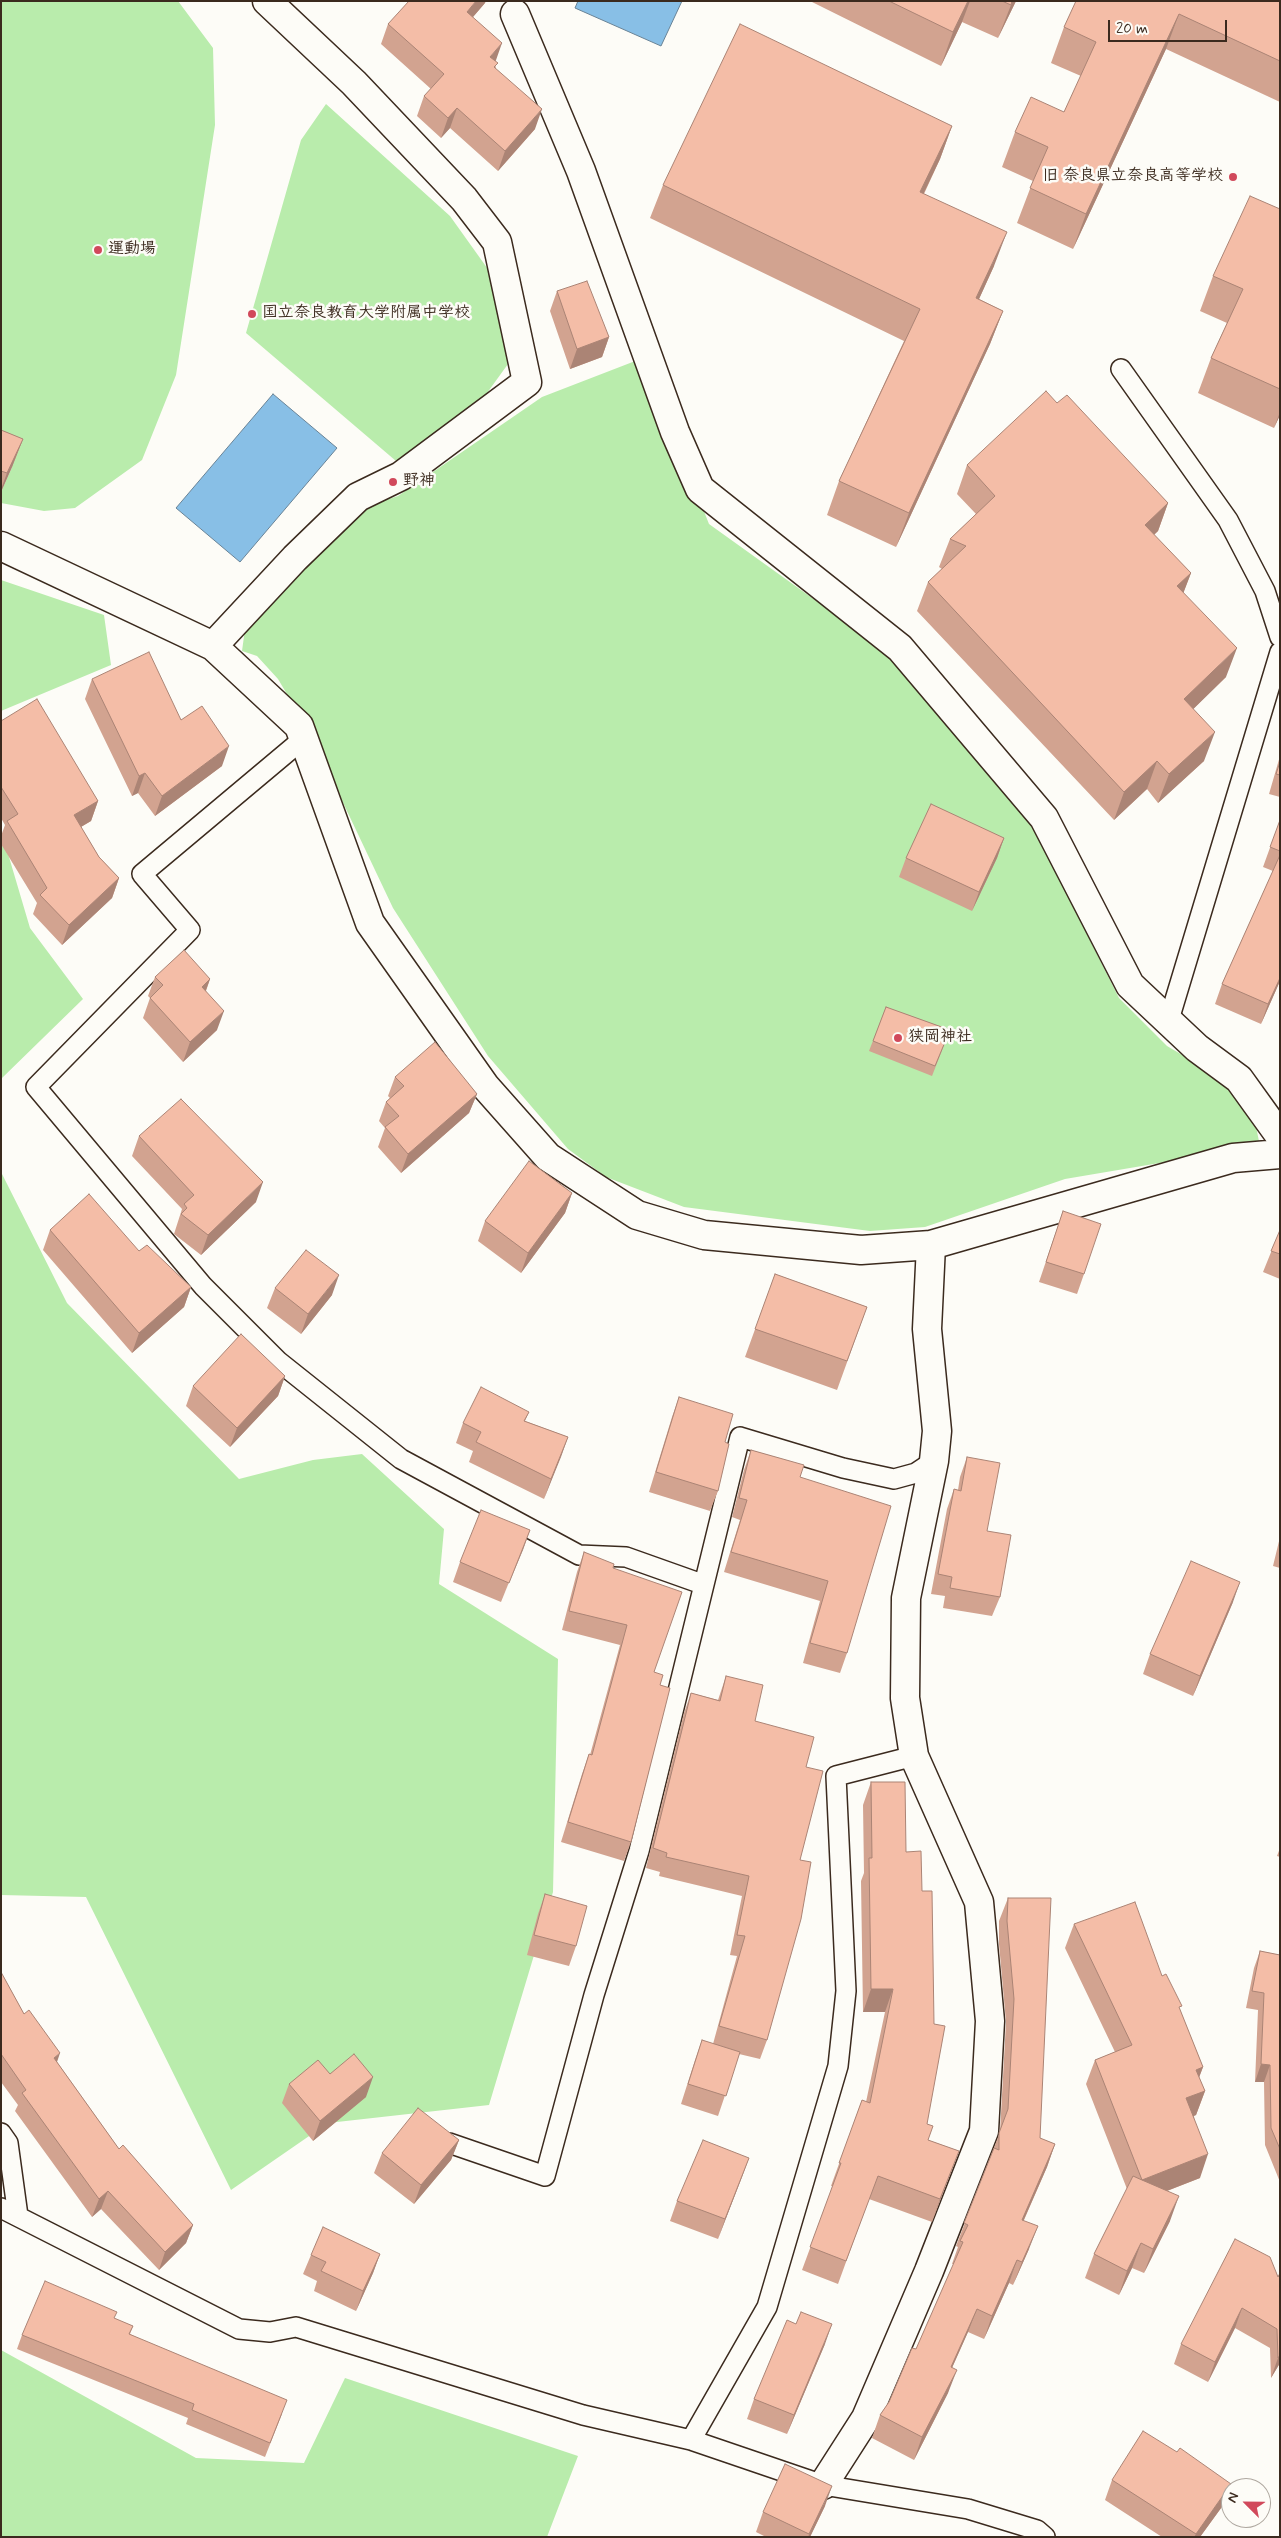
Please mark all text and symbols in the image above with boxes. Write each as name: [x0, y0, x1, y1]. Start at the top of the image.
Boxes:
scale bar: [1111, 10, 1230, 42]
text: 20 m: [1116, 19, 1148, 39]
place label: 旧 奈良県立奈良高等学校: [1043, 167, 1223, 187]
marker: 旧 奈良県立奈良高等学校: [1227, 171, 1239, 183]
place label: 運動場: [108, 240, 156, 260]
marker: 運動場: [92, 244, 104, 256]
place label: 国立奈良教育大学附属中学校: [262, 304, 470, 324]
marker: 国立奈良教育大学附属中学校: [246, 308, 258, 320]
place label: 野神: [403, 472, 435, 492]
marker: 野神: [387, 476, 399, 488]
place label: 狭岡神社: [908, 1028, 972, 1048]
marker: 狭岡神社: [892, 1032, 904, 1044]
north arrow: [1221, 2478, 1271, 2528]
text: N: [1223, 2490, 1243, 2505]

